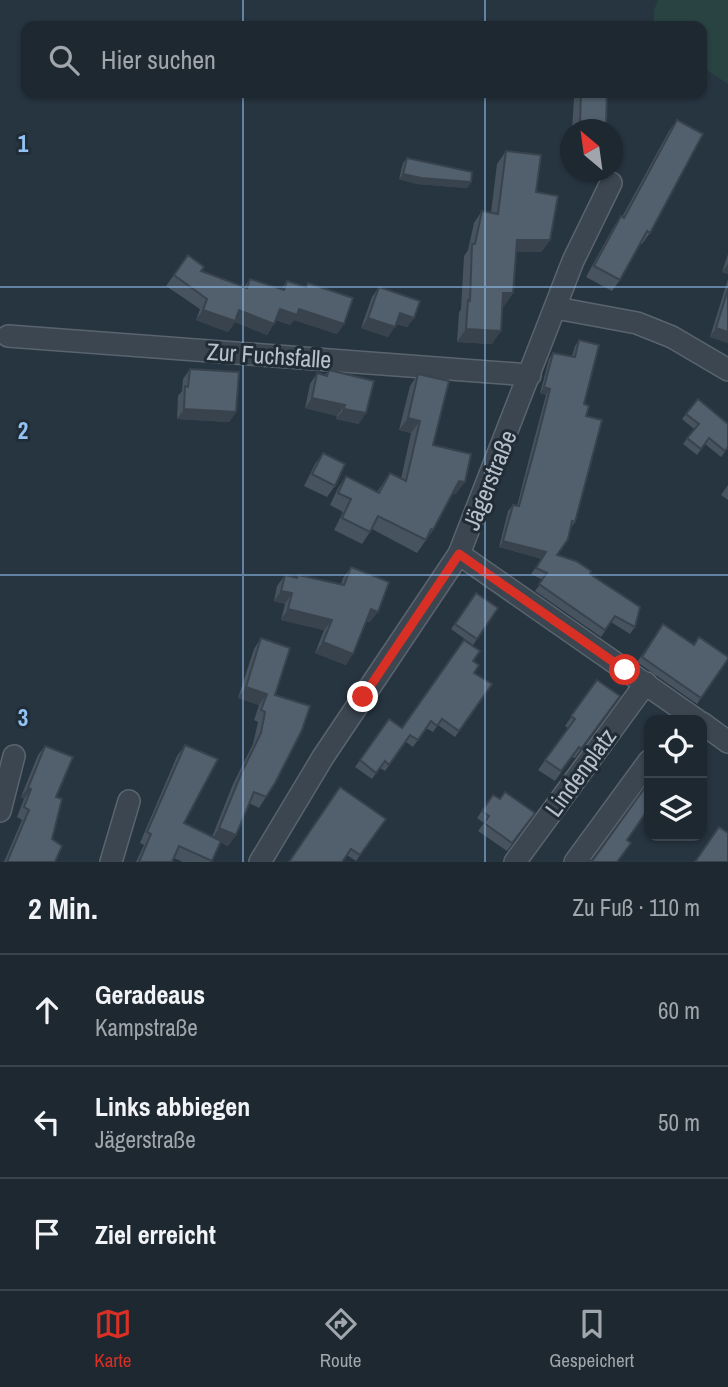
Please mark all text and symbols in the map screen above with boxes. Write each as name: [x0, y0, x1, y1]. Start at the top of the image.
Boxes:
search box: [21, 21, 707, 98]
icon: search: [45, 41, 83, 79]
text: Hier suchen: [101, 42, 216, 77]
north arrow: [560, 119, 623, 182]
text: 1: [18, 128, 29, 159]
street label: Zur Fuchsfalle: [206, 335, 332, 375]
text: 2: [18, 415, 28, 446]
street label: Jägerstraße: [454, 425, 524, 535]
route start: [609, 654, 640, 685]
route end: [347, 681, 378, 712]
text: 3: [18, 702, 28, 733]
map controls: [644, 715, 707, 841]
button: locate: [644, 715, 707, 778]
street label: Lindenplatz: [537, 721, 623, 823]
button: layers: [644, 778, 707, 841]
text: 2 Min.: [28, 888, 98, 928]
text: Zu Fuß · 110 m: [572, 892, 700, 923]
text: Geradeaus: [95, 977, 205, 1012]
icon: ahead: [28, 991, 66, 1029]
text: 60 m: [658, 995, 700, 1026]
text: Kampstraße: [95, 1012, 198, 1043]
text: Links abbiegen: [95, 1089, 250, 1124]
icon: left: [28, 1103, 66, 1141]
text: 50 m: [658, 1107, 700, 1138]
text: Jägerstraße: [95, 1124, 196, 1155]
icon: arrive: [28, 1215, 66, 1253]
text: Ziel erreicht: [95, 1217, 216, 1252]
tab: Karte: [94, 1305, 132, 1373]
tab: Route: [320, 1305, 361, 1373]
tab: Gespeichert: [549, 1305, 634, 1373]

